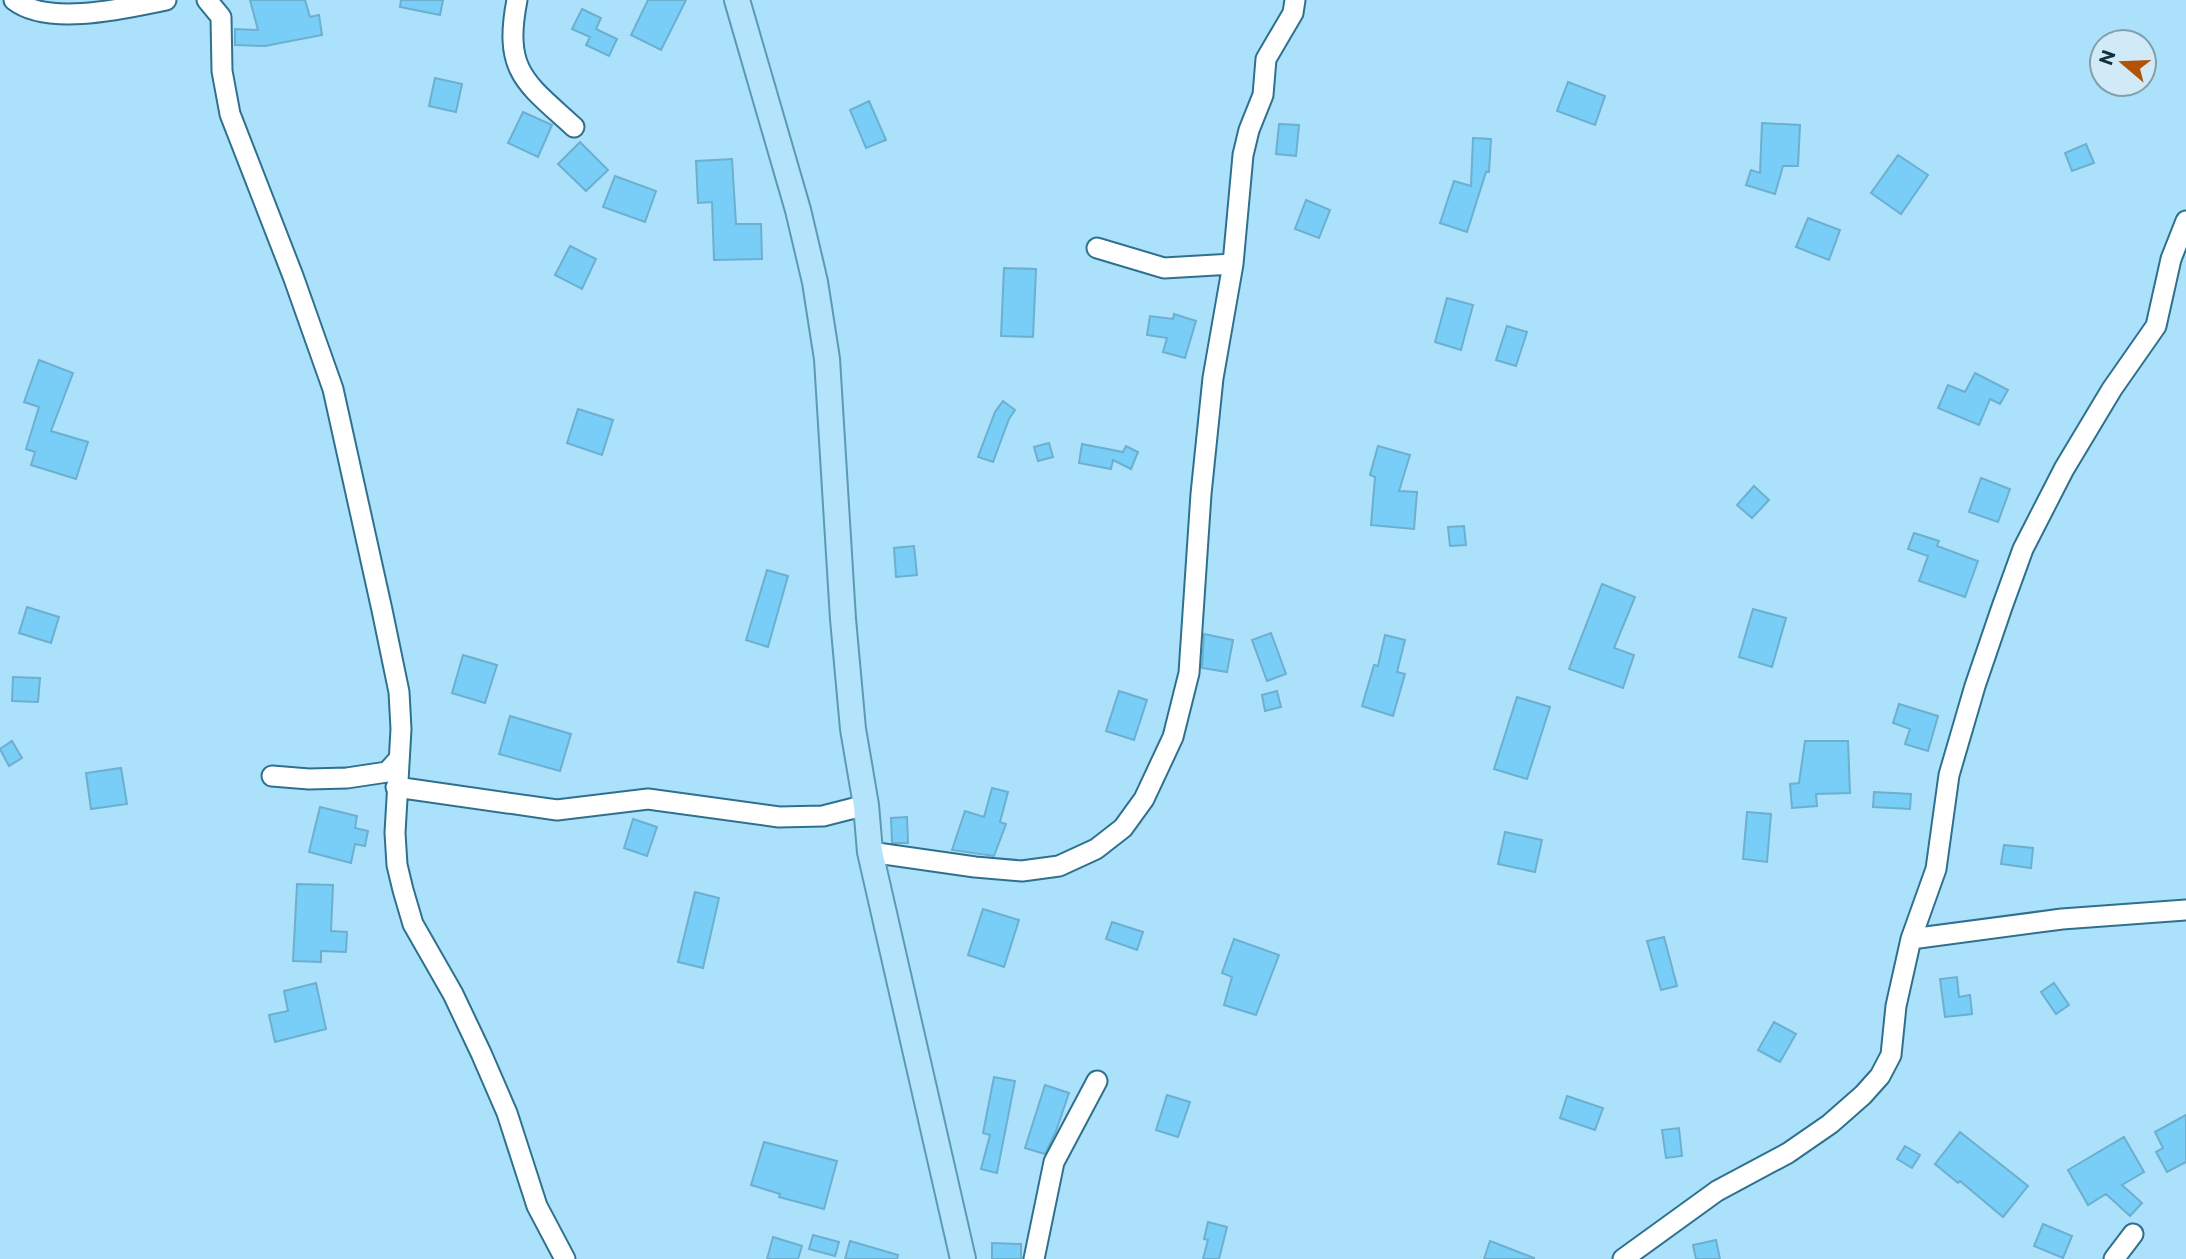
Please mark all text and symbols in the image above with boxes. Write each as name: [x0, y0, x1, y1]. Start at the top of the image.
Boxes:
north arrow: [2088, 28, 2158, 98]
text: N: [2093, 47, 2120, 68]

